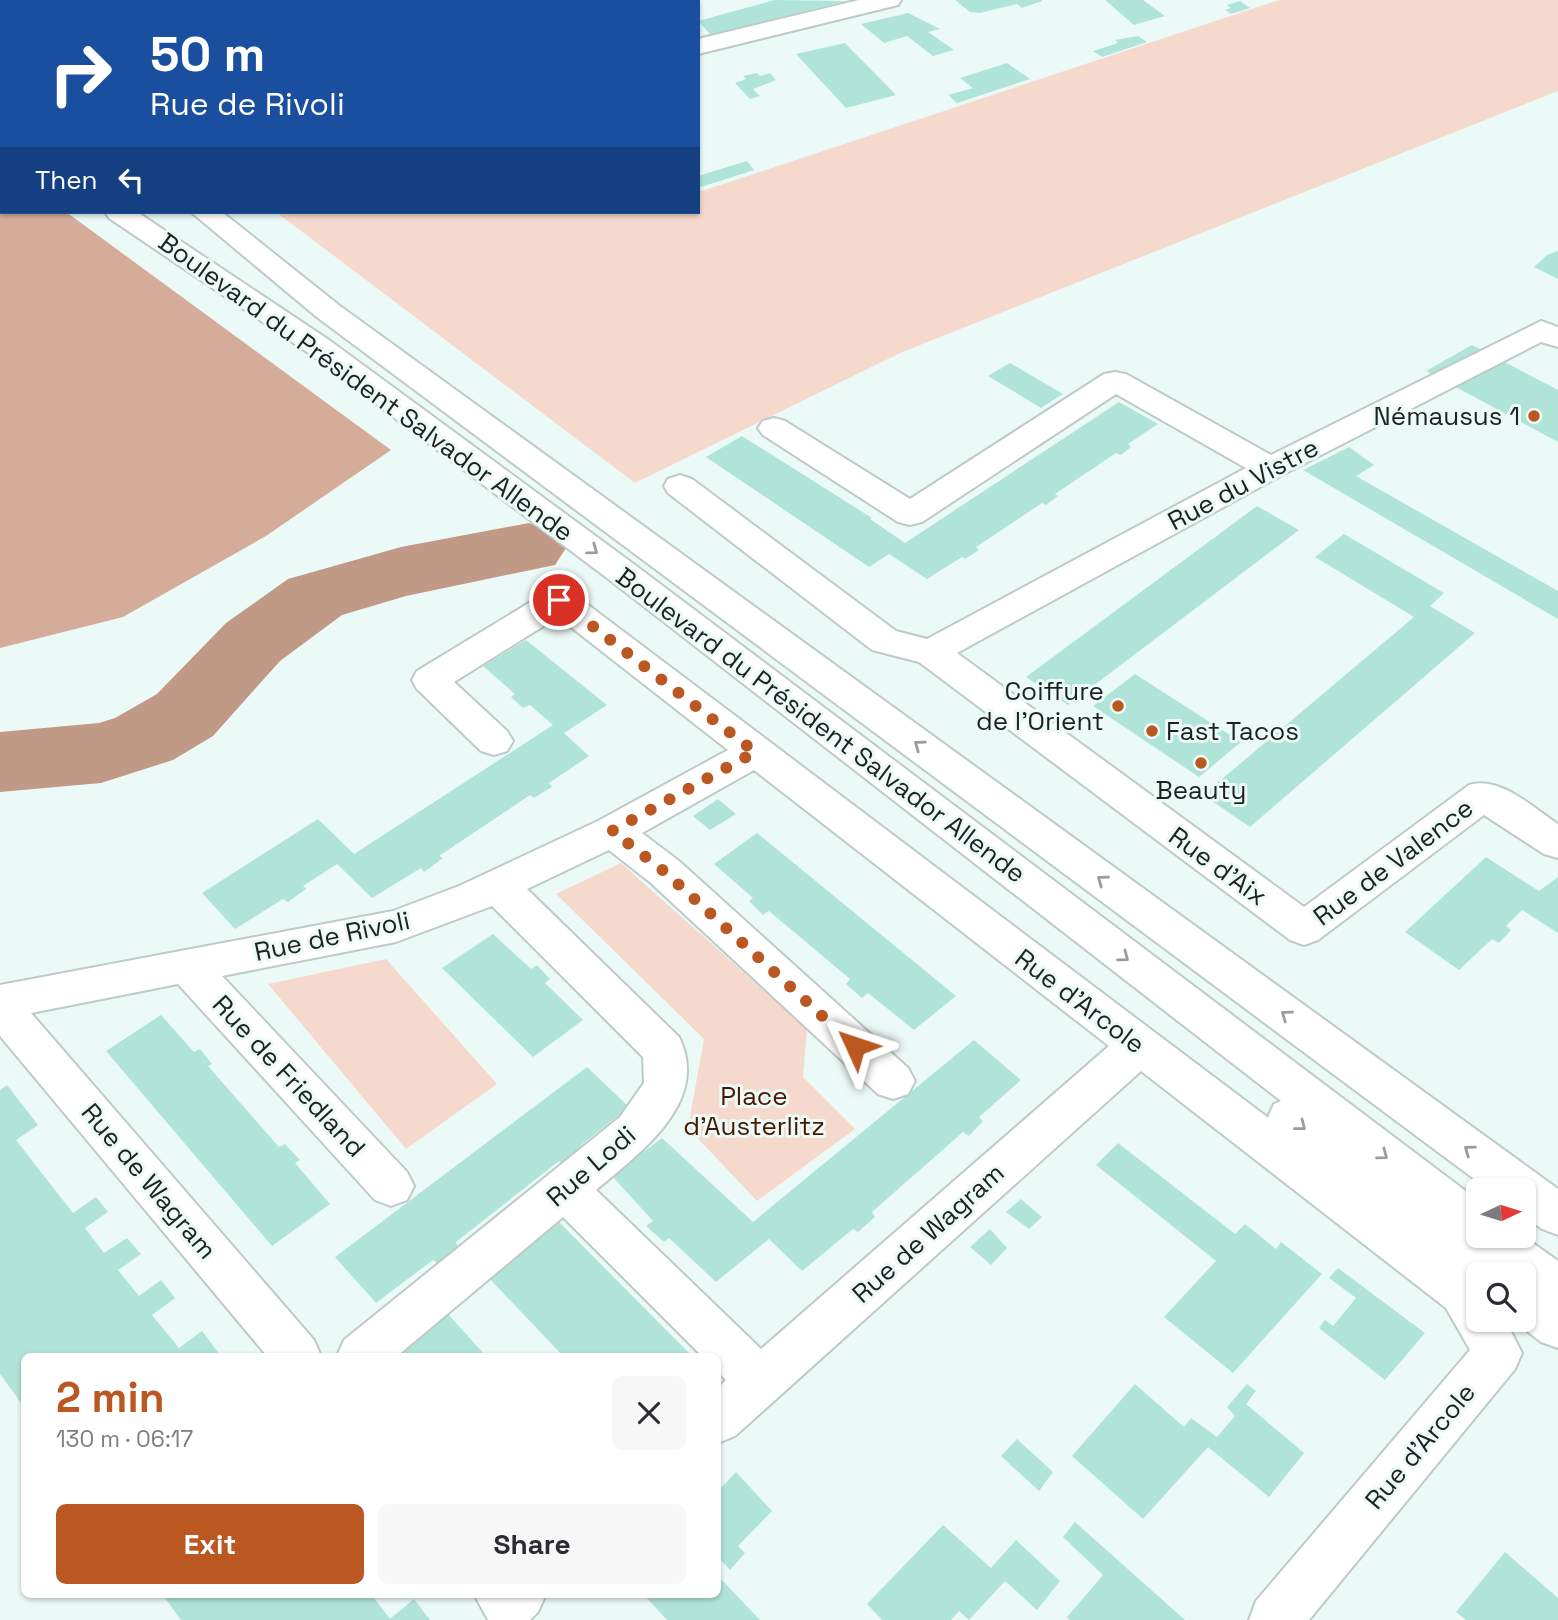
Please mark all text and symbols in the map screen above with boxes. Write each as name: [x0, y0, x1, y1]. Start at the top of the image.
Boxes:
text: 50 m: [150, 23, 265, 85]
icon: right: [35, 28, 126, 119]
text: Rue de Rivoli: [150, 84, 345, 124]
icon: left: [112, 161, 150, 199]
text: Then: [35, 163, 98, 197]
street label: Boulevard du Président Salvador Allende: [152, 225, 580, 549]
place label: Némausus 1: [1374, 399, 1520, 433]
marker: Némausus 1: [1526, 408, 1542, 424]
street label: Rue du Vistre: [1162, 430, 1324, 538]
one-way arrow: [585, 542, 598, 555]
street label: Boulevard du Président Salvador Allende: [609, 560, 1033, 890]
pin: [529, 570, 589, 630]
icon: arrive: [540, 581, 578, 619]
place label: Coiffure de l'Orient: [976, 674, 1104, 738]
marker: Coiffure de l'Orient: [1110, 698, 1126, 714]
place label: Fast Tacos: [1166, 714, 1299, 748]
marker: Fast Tacos: [1144, 723, 1160, 739]
one-way arrow: [914, 741, 927, 754]
marker: Beauty: [1193, 755, 1209, 771]
place label: Beauty: [1156, 773, 1247, 807]
street label: Rue de Valence: [1306, 791, 1480, 933]
street label: Rue d'Aix: [1162, 819, 1274, 913]
one-way arrow: [1097, 876, 1110, 888]
street label: Rue de Rivoli: [251, 903, 413, 969]
street label: Rue d'Arcole: [1008, 941, 1152, 1061]
one-way arrow: [1117, 948, 1129, 961]
street label: Rue de Friedland: [205, 988, 373, 1164]
position arrow: [818, 1009, 892, 1083]
one-way arrow: [1281, 1011, 1293, 1023]
park label: Place d'Austerlitz: [683, 1079, 825, 1143]
street label: Rue de Wagram: [74, 1096, 224, 1266]
one-way arrow: [1293, 1117, 1305, 1130]
street label: Rue Lodi: [539, 1118, 643, 1214]
one-way arrow: [1464, 1145, 1477, 1158]
one-way arrow: [1375, 1146, 1388, 1159]
street label: Rue de Wagram: [845, 1156, 1011, 1310]
north arrow: [1466, 1178, 1536, 1248]
map controls: [1466, 1178, 1536, 1332]
button: search: [1466, 1262, 1536, 1332]
text: 2 min: [56, 1371, 165, 1424]
button: close: [612, 1376, 686, 1450]
street label: Rue d'Arcole: [1357, 1376, 1483, 1516]
text: 130 m · 06:17: [56, 1424, 193, 1454]
button: Exit: [56, 1504, 364, 1584]
button: Share: [378, 1504, 686, 1584]

